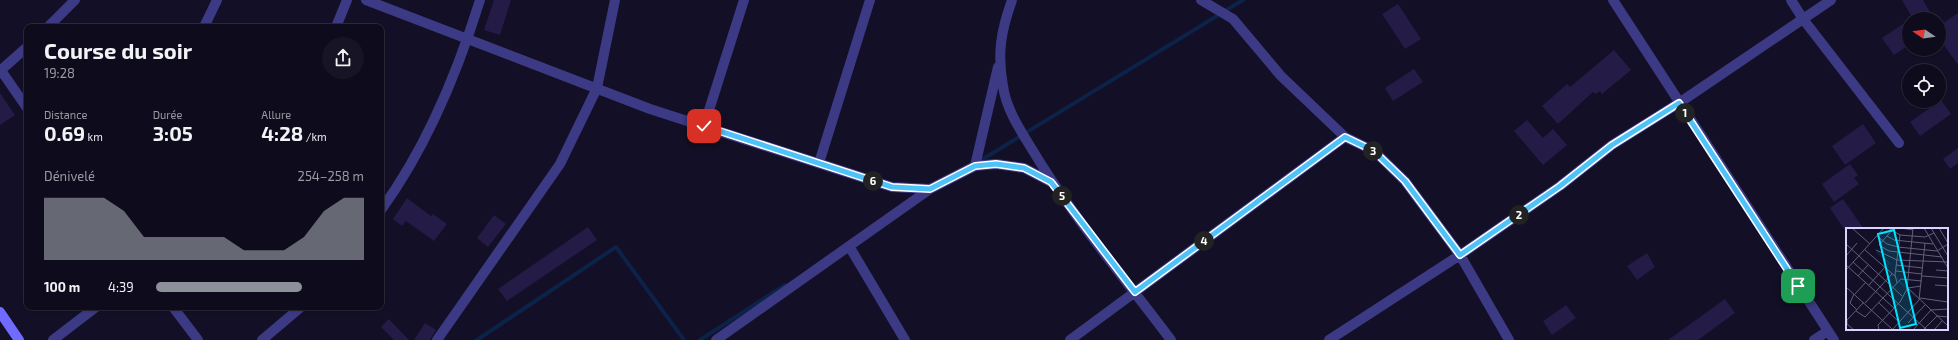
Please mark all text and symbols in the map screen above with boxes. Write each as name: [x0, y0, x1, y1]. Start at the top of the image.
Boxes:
north arrow: [1902, 12, 1946, 56]
map controls: [1902, 12, 1946, 108]
text: Course du soir: [44, 37, 192, 63]
button: share: [322, 37, 364, 79]
button: locate: [1902, 64, 1946, 108]
text: 19:28: [44, 65, 75, 81]
pin: 1: [1675, 103, 1695, 123]
text: 1: [1683, 106, 1687, 119]
text: Distance: [44, 108, 87, 121]
text: Durée: [153, 108, 182, 121]
text: Allure: [261, 108, 291, 121]
pin: [687, 109, 721, 143]
icon: check: [693, 115, 715, 137]
text: 0.69: [44, 121, 85, 145]
text: 3:05: [153, 121, 193, 145]
text: 4:28: [261, 121, 303, 145]
text: km: [85, 130, 103, 143]
text: /km: [303, 130, 327, 143]
pin: 3: [1363, 141, 1383, 161]
text: 3: [1370, 144, 1376, 157]
text: Dénivelé: [44, 168, 95, 184]
text: 254–258 m: [298, 168, 364, 184]
pin: 6: [863, 171, 883, 191]
text: 6: [870, 174, 876, 187]
pin: 5: [1052, 186, 1072, 206]
text: 5: [1059, 189, 1065, 202]
pin: 2: [1509, 205, 1529, 225]
text: 2: [1516, 208, 1522, 221]
inset map: [1846, 228, 1948, 330]
pin: 4: [1194, 231, 1214, 251]
text: 4: [1200, 234, 1208, 247]
pin: [1781, 269, 1815, 303]
icon: arrive: [1787, 275, 1809, 297]
text: 100 m: [44, 279, 80, 295]
text: 4:39: [108, 279, 134, 295]

